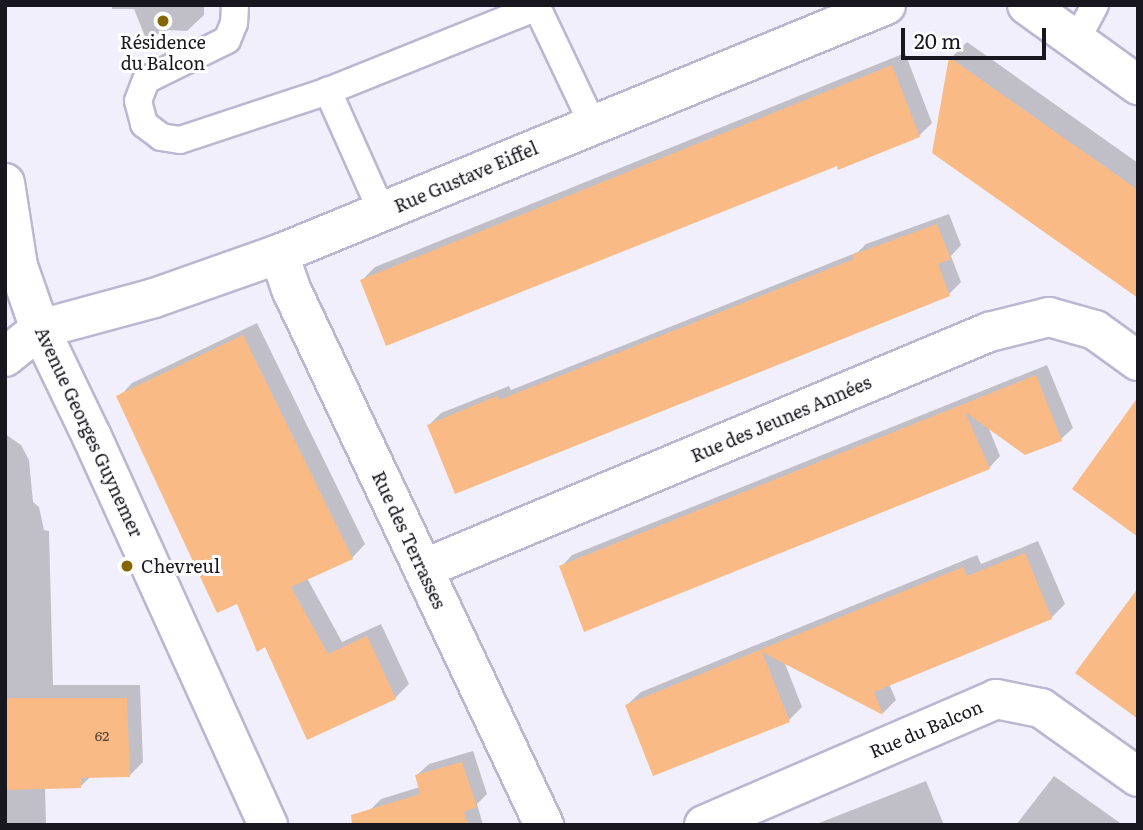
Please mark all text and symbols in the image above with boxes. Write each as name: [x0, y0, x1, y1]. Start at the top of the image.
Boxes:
marker: Résidence du Balcon: [155, 13, 171, 29]
scale bar: [905, 14, 1050, 58]
text: 20 m: [914, 24, 961, 55]
place label: Résidence du Balcon: [120, 32, 206, 74]
street label: Rue Gustave Eiffel: [391, 137, 541, 217]
street label: Avenue Georges Guynemer: [31, 323, 147, 541]
street label: Rue des Jeunes Années: [688, 371, 874, 467]
street label: Rue des Terrasses: [368, 468, 450, 612]
place label: Chevreul: [141, 555, 220, 577]
marker: Chevreul: [119, 558, 135, 574]
street label: Rue du Balcon: [866, 695, 986, 763]
house number: 62: [95, 727, 109, 743]

